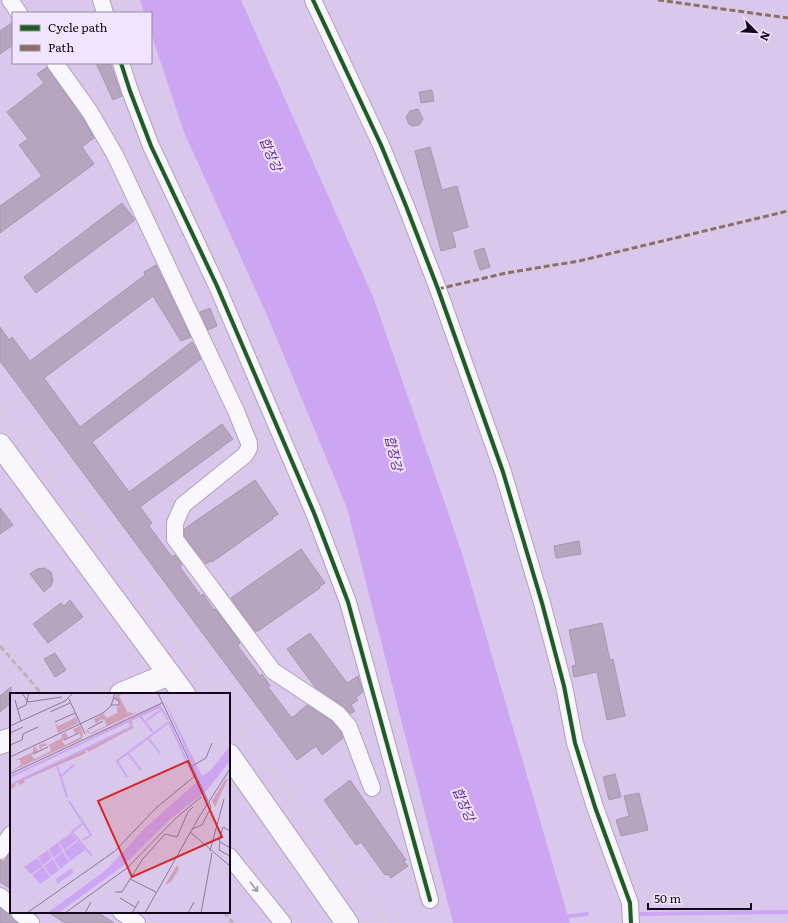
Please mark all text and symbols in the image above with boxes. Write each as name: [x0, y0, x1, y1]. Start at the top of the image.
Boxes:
legend: [12, 12, 152, 64]
north arrow: [736, 12, 776, 52]
text: Cycle path: [48, 18, 108, 36]
text: N: [757, 29, 775, 44]
text: Path: [48, 38, 74, 56]
water label: 합장강: [255, 134, 288, 176]
water label: 합장강: [381, 433, 408, 474]
inset map: [10, 693, 230, 913]
water label: 합장강: [448, 784, 481, 826]
one-way arrow: [249, 881, 258, 892]
scale bar: [648, 885, 751, 911]
text: 50 m: [654, 889, 681, 907]

